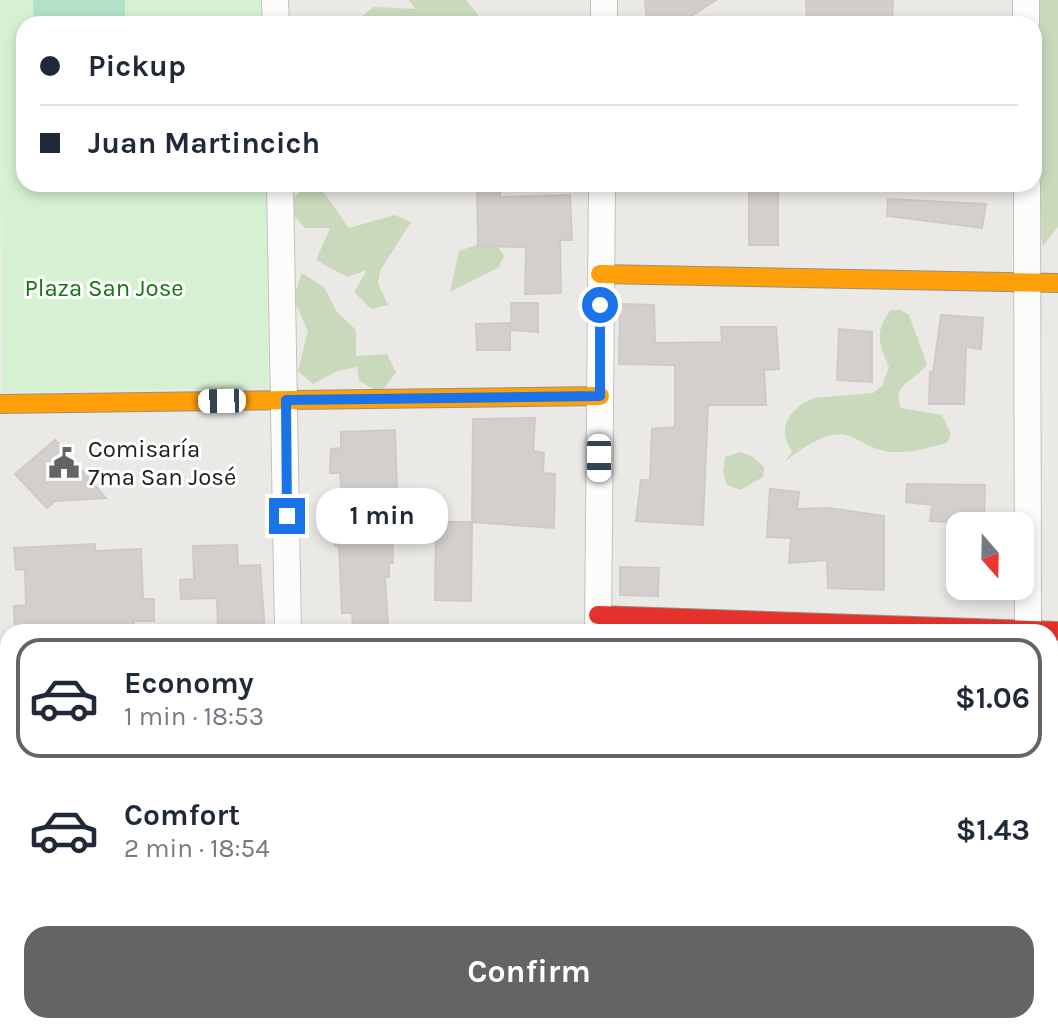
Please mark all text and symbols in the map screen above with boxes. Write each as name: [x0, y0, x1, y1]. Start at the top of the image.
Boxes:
text: Pickup: [88, 48, 186, 84]
text: Juan Martincich: [88, 125, 320, 161]
park label: Plaza San Jose: [24, 274, 184, 302]
route start: [582, 287, 618, 323]
car: [198, 389, 246, 413]
car: [587, 434, 611, 482]
place label: Comisaría 7ma San José: [88, 435, 236, 491]
public building icon: Comisaría 7ma San José: [47, 446, 81, 480]
callout: 1 min: [315, 488, 447, 544]
route end: [269, 498, 305, 534]
text: 1 min: [349, 500, 415, 531]
north arrow: [946, 512, 1034, 600]
map controls: [946, 512, 1034, 600]
icon: car: [28, 662, 100, 734]
text: Economy: [124, 665, 254, 701]
text: $1.06: [955, 680, 1030, 716]
text: 1 min · 18:53: [124, 701, 264, 732]
icon: car: [28, 794, 100, 866]
text: Comfort: [124, 797, 240, 833]
text: $1.43: [956, 812, 1030, 848]
text: 2 min · 18:54: [124, 833, 270, 864]
button: Confirm: [24, 926, 1034, 1018]

